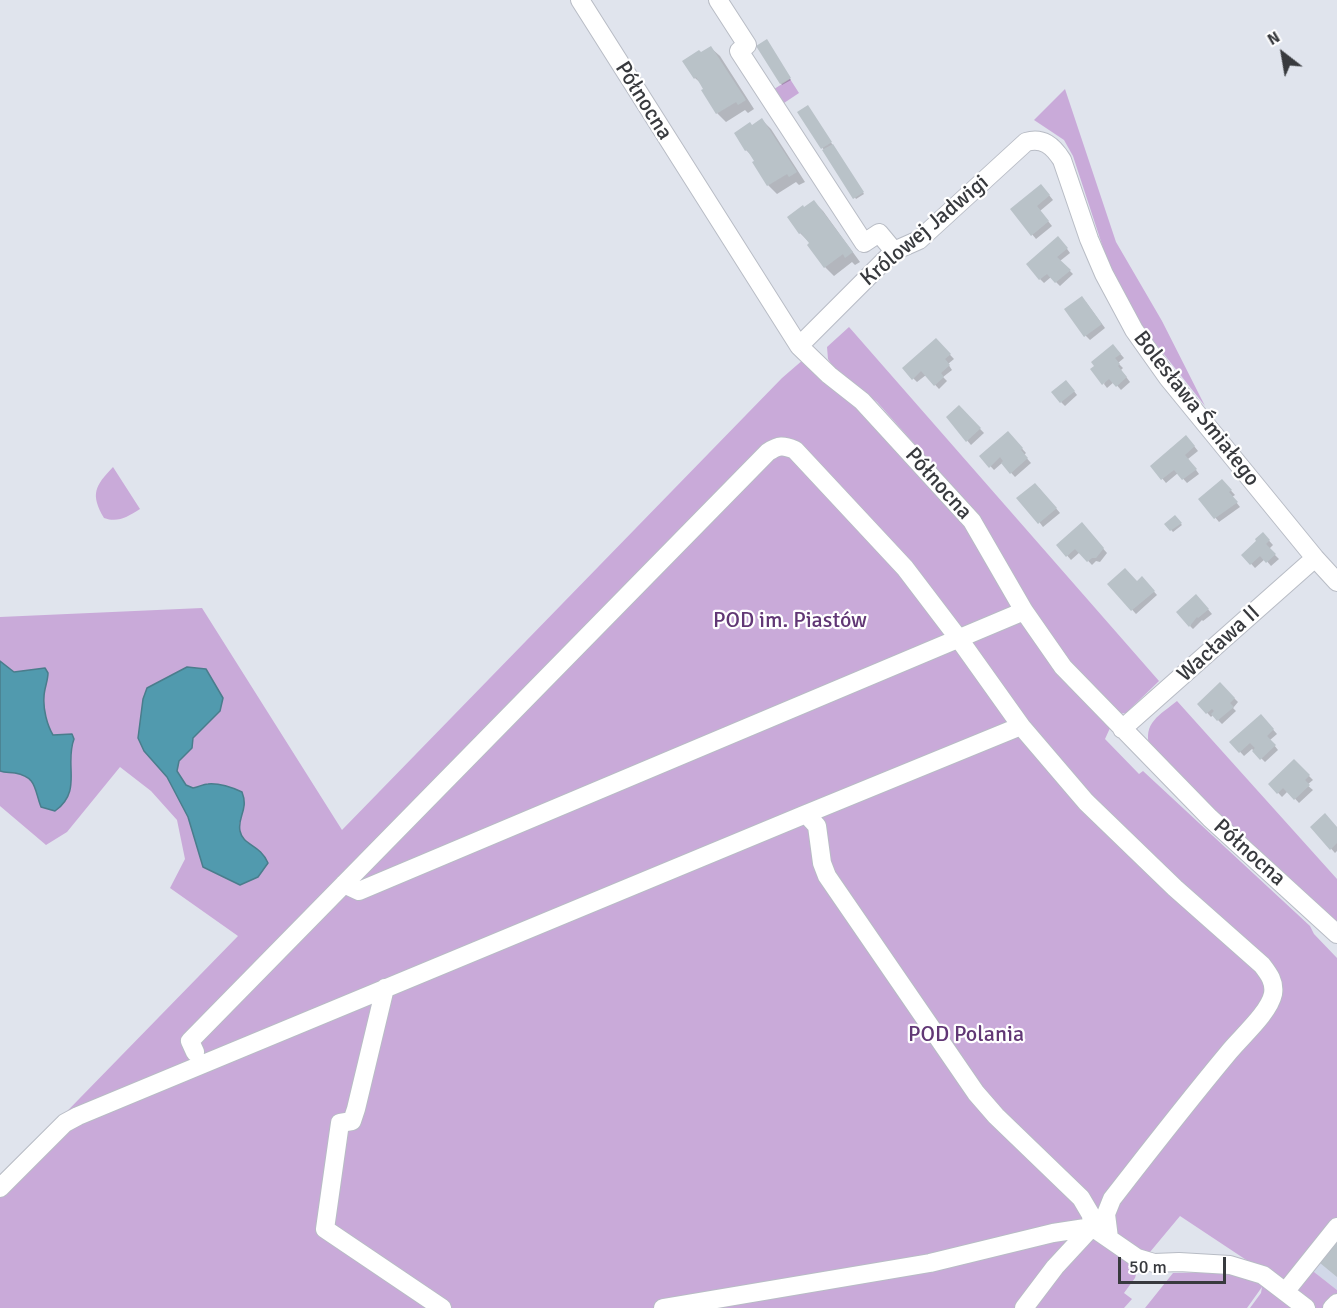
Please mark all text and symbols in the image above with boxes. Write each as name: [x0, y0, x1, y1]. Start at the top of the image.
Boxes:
north arrow: [1253, 24, 1313, 84]
text: N: [1264, 27, 1284, 50]
street label: Północna: [609, 57, 677, 145]
street label: Królowej Jadwigi: [856, 170, 994, 292]
street label: Bolesława Śmiałego: [1127, 326, 1265, 492]
street label: Północna: [899, 443, 977, 525]
street label: Wacława II: [1172, 600, 1266, 688]
park label: POD im. Piastów: [713, 608, 867, 634]
street label: Północna: [1208, 814, 1290, 892]
park label: POD Polania: [908, 1022, 1024, 1048]
scale bar: [1121, 1245, 1229, 1283]
text: 50 m: [1129, 1256, 1167, 1278]

